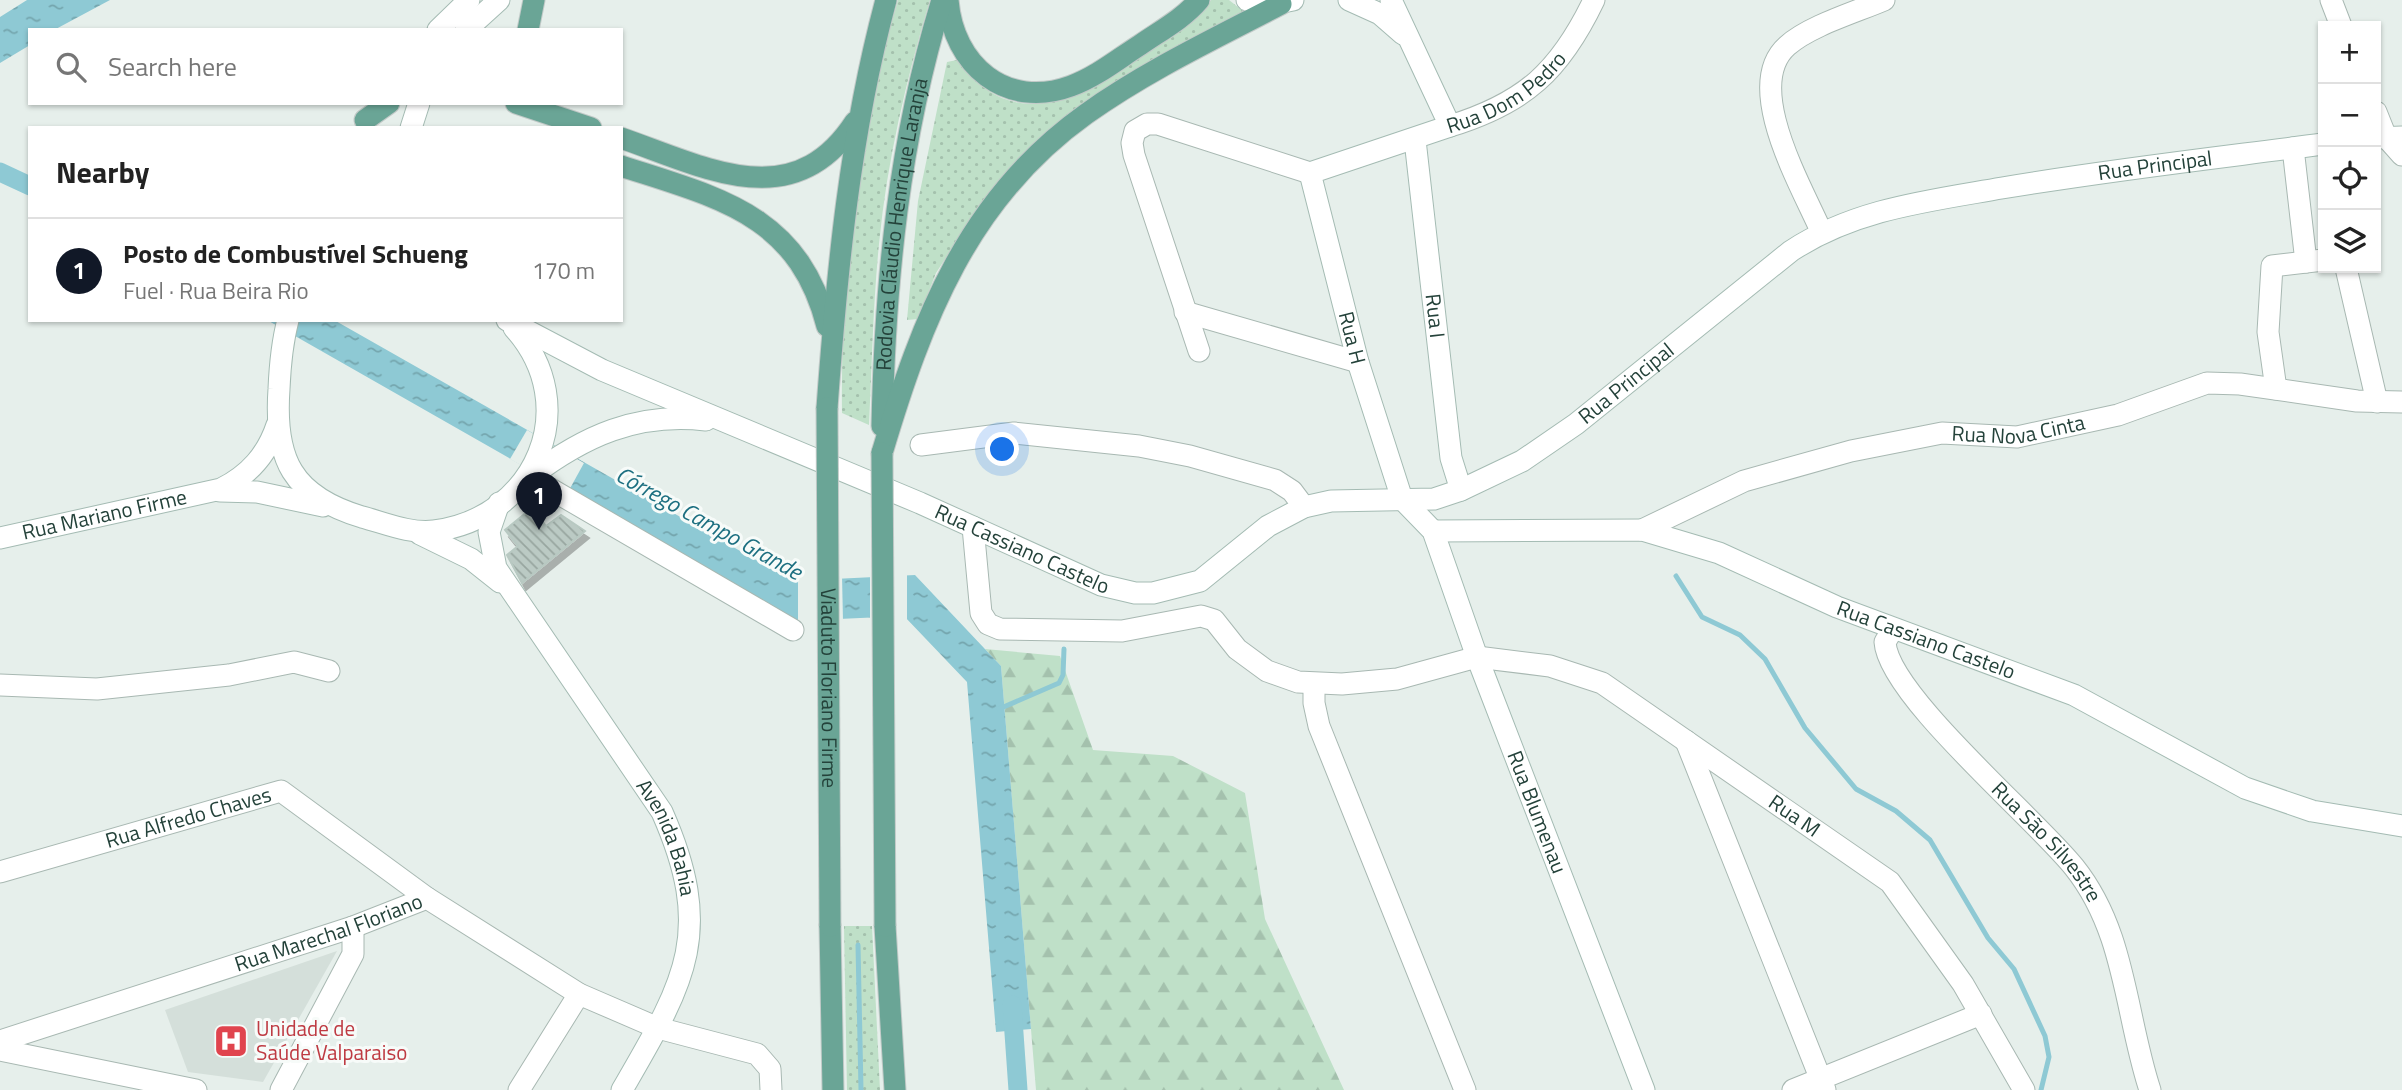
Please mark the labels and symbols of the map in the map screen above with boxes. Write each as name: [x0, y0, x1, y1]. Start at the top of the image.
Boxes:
street label: Rua Dom Pedro: [1442, 44, 1573, 141]
street label: Rodovia Cláudio Henrique Laranja: [867, 74, 936, 371]
street label: Rua Principal: [2096, 141, 2214, 188]
street label: Rua I: [1418, 292, 1454, 340]
street label: Rua H: [1331, 308, 1375, 368]
street label: Rua Principal: [1571, 334, 1680, 431]
street label: Rua Nova Cinta: [1951, 406, 2088, 452]
your location: [985, 432, 1019, 466]
water label: Córrego Campo Grande: [610, 457, 810, 589]
pin: 1: [516, 472, 562, 530]
street label: Rua Mariano Firme: [19, 480, 190, 548]
street label: Rua Cassiano Castelo: [930, 495, 1112, 601]
street label: Viaduto Floriano Firme: [813, 588, 846, 788]
street label: Rua Cassiano Castelo: [1832, 591, 2020, 687]
street label: Rua Blumenau: [1500, 746, 1576, 878]
street label: Avenida Bahia: [629, 772, 705, 899]
street label: Rua São Silvestre: [1985, 774, 2111, 907]
street label: Rua Alfredo Chaves: [101, 778, 275, 856]
street label: Rua M: [1763, 786, 1828, 844]
street label: Rua Marechal Floriano: [230, 884, 427, 979]
place label: Unidade de Saúde Valparaiso: [256, 1012, 407, 1068]
hospital icon: Unidade de Saúde Valparaiso: [212, 1022, 250, 1060]

